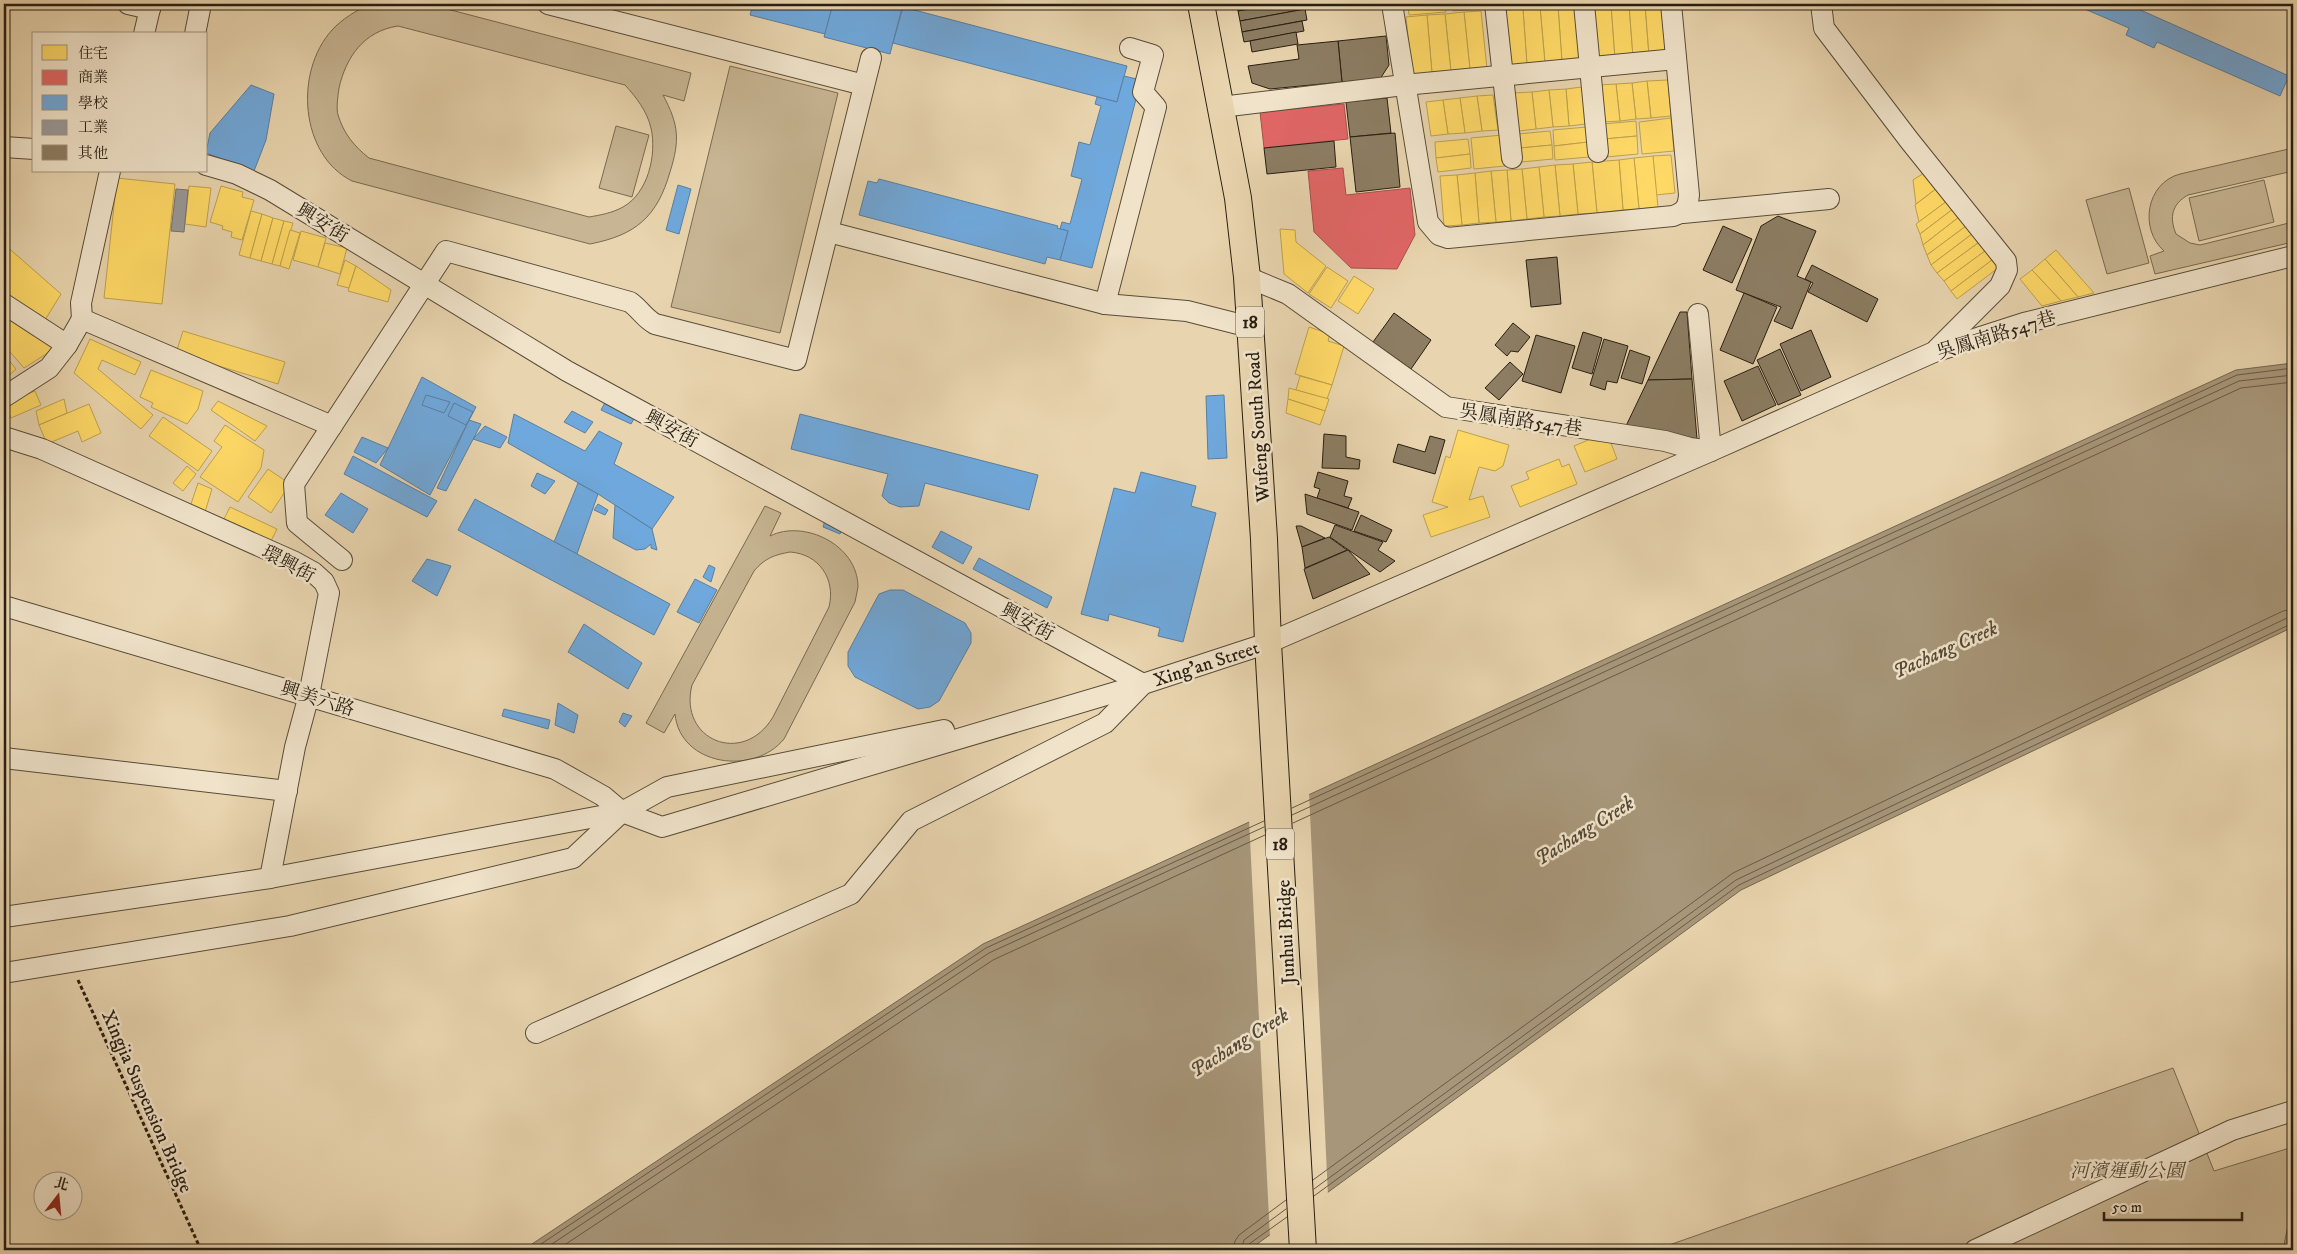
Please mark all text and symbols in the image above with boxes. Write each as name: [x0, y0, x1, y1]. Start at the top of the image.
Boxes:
legend: [32, 32, 208, 172]
text: 住宅: [78, 44, 108, 63]
text: 商業: [78, 68, 108, 87]
text: 學校: [78, 94, 108, 113]
text: 工業: [78, 118, 108, 137]
text: 其他: [78, 144, 108, 163]
street label: 興安街: [292, 199, 353, 248]
road number: 18: [1236, 306, 1264, 338]
street label: 吳鳳南路547巷: [1934, 306, 2059, 365]
street label: Wufeng South Road: [1242, 350, 1275, 504]
street label: 吳鳳南路547巷: [1458, 399, 1584, 442]
street label: 興安街: [641, 406, 702, 453]
street label: 環興街: [258, 541, 319, 588]
street label: 興安街: [997, 599, 1058, 646]
water label: Pachang Creek: [1889, 616, 2002, 685]
street label: Xing'an Street: [1151, 637, 1262, 692]
street label: 興美六路: [278, 677, 357, 722]
water label: Pachang Creek: [1531, 791, 1639, 871]
road number: 18: [1266, 829, 1294, 860]
street label: Junhui Bridge: [1272, 879, 1301, 987]
water label: Pachang Creek: [1186, 1003, 1294, 1083]
street label: Xingjia Suspension Bridge: [96, 1007, 197, 1196]
park label: 河濱運動公園: [2070, 1160, 2187, 1183]
north arrow: [32, 1172, 82, 1222]
text: 北: [52, 1174, 71, 1195]
scale bar: [2104, 1189, 2242, 1221]
text: 50 m: [2112, 1198, 2142, 1217]

